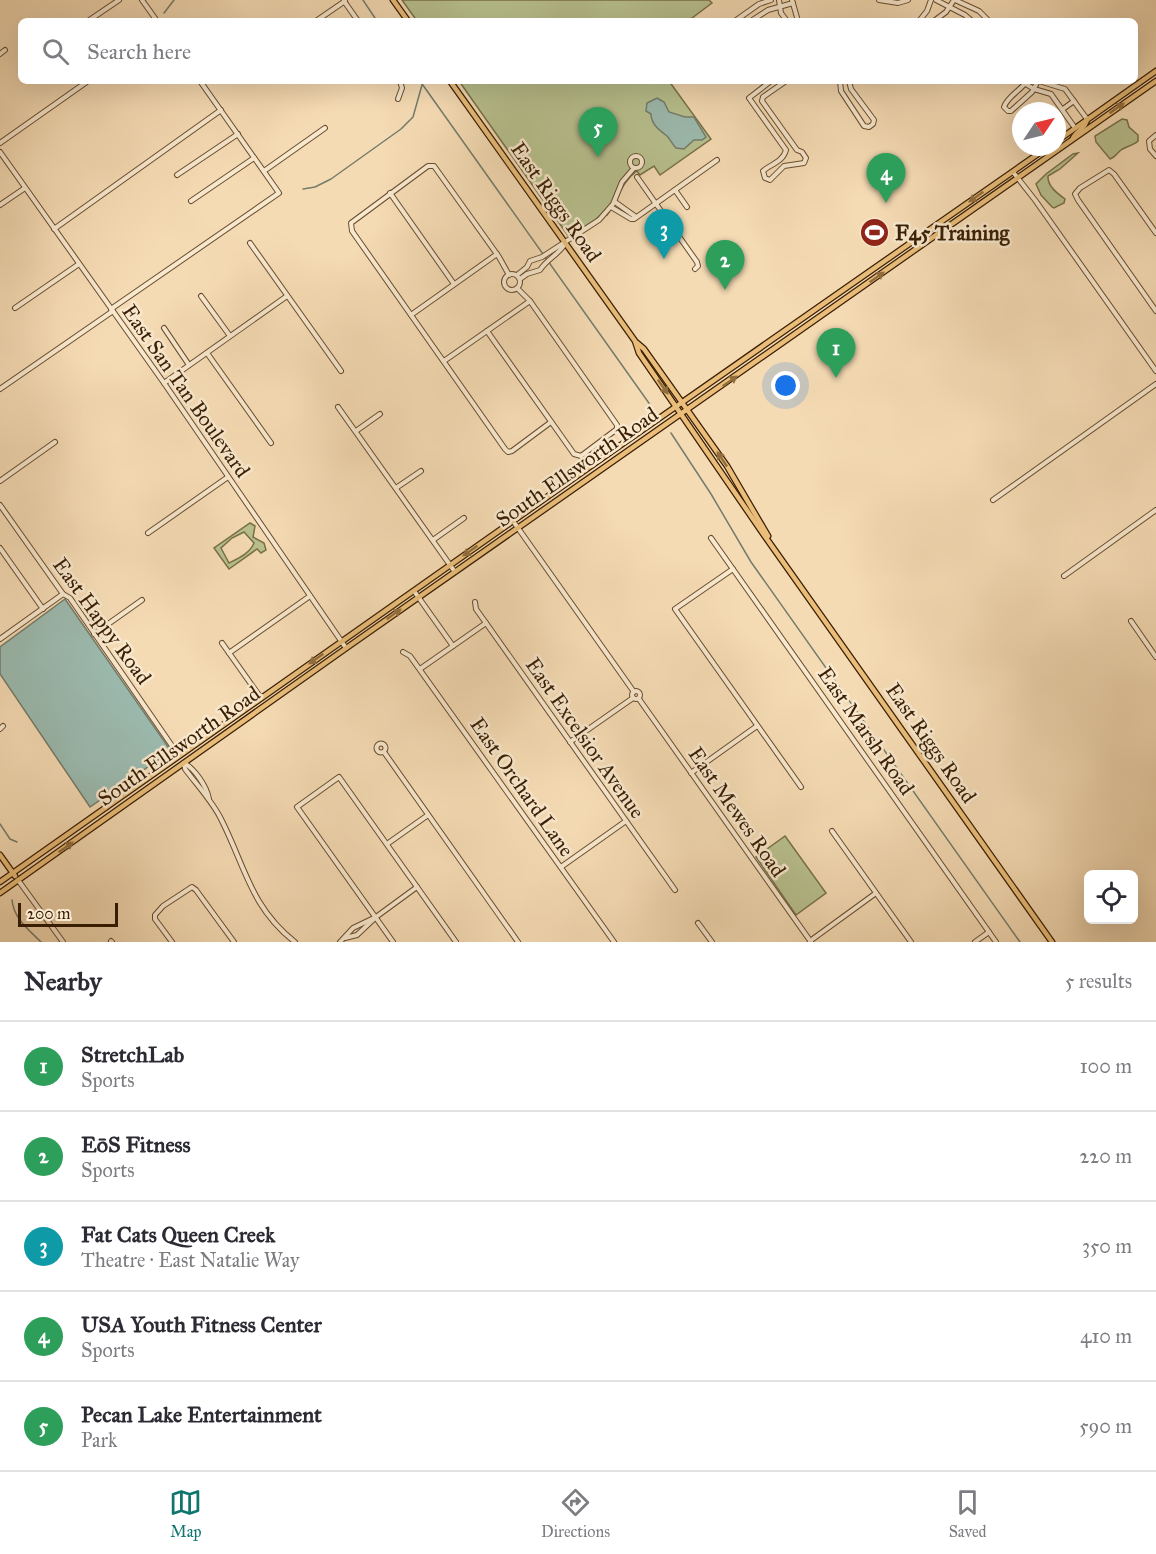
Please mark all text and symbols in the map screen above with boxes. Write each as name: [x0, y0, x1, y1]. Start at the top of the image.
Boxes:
search box: [18, 18, 1138, 84]
icon: search: [39, 35, 72, 68]
text: Search here: [87, 38, 191, 65]
north arrow: [1012, 102, 1066, 156]
one-way arrow: [1109, 102, 1125, 114]
pin: 5: [578, 108, 618, 157]
street label: East Riggs Road: [505, 137, 607, 267]
pin: 4: [866, 154, 906, 203]
one-way arrow: [969, 191, 985, 203]
pin: 3: [644, 210, 684, 259]
sports icon: F45 Training: [858, 217, 890, 249]
place label: F45 Training: [895, 220, 1011, 246]
pin: 2: [706, 240, 744, 290]
one-way arrow: [868, 271, 884, 283]
street label: East San Tan Boulevard: [116, 299, 256, 483]
pin: 1: [816, 328, 856, 378]
your location: [771, 371, 800, 400]
one-way arrow: [722, 375, 738, 387]
one-way arrow: [657, 379, 668, 395]
street label: South Ellsworth Road: [491, 401, 664, 533]
one-way arrow: [716, 451, 728, 467]
one-way arrow: [462, 545, 478, 557]
street label: East Happy Road: [47, 552, 157, 690]
one-way arrow: [386, 608, 402, 620]
one-way arrow: [309, 653, 325, 665]
street label: East Excelsior Avenue: [520, 653, 650, 824]
street label: East Marsh Road: [812, 662, 920, 800]
street label: East Riggs Road: [880, 678, 982, 808]
street label: South Ellsworth Road: [93, 680, 266, 812]
street label: East Orchard Lane: [464, 712, 580, 862]
street label: East Mewes Road: [682, 742, 792, 882]
one-way arrow: [57, 841, 73, 853]
map controls: [1084, 870, 1138, 924]
button: locate: [1084, 870, 1138, 924]
scale bar: [18, 900, 118, 928]
text: 200 m: [27, 904, 70, 923]
text: Nearby: [24, 965, 102, 997]
text: 5 results: [1065, 969, 1132, 993]
text: StretchLab: [81, 1041, 184, 1068]
text: 1: [40, 1054, 47, 1078]
text: 100 m: [1080, 1054, 1132, 1078]
text: Sports: [81, 1068, 135, 1092]
text: EōS Fitness: [81, 1131, 191, 1158]
text: 2: [39, 1144, 48, 1168]
text: 220 m: [1080, 1144, 1132, 1168]
text: Sports: [81, 1158, 135, 1182]
text: Fat Cats Queen Creek: [81, 1221, 275, 1248]
text: 3: [40, 1234, 48, 1258]
text: 350 m: [1082, 1234, 1132, 1258]
text: Theatre · East Natalie Way: [81, 1248, 299, 1272]
text: USA Youth Fitness Center: [81, 1311, 322, 1338]
text: 4: [38, 1324, 49, 1348]
text: 410 m: [1080, 1324, 1132, 1348]
text: Sports: [81, 1338, 135, 1362]
text: Pecan Lake Entertainment: [81, 1401, 322, 1428]
text: 5: [39, 1414, 48, 1438]
text: 590 m: [1079, 1414, 1132, 1438]
text: Park: [81, 1428, 117, 1452]
tab: Map: [169, 1486, 202, 1541]
tab: Directions: [541, 1486, 610, 1541]
tab: Saved: [949, 1486, 987, 1541]

